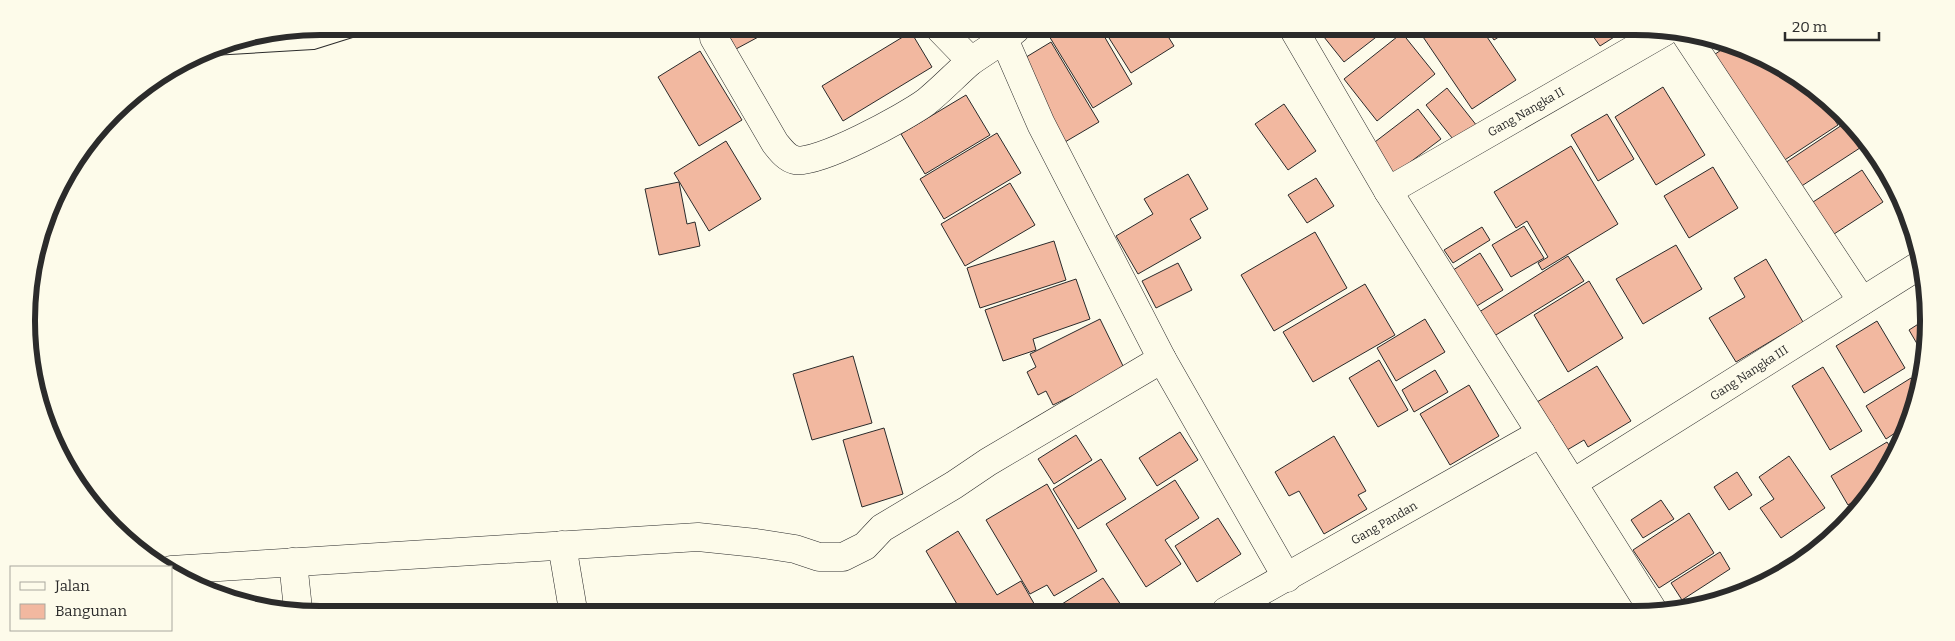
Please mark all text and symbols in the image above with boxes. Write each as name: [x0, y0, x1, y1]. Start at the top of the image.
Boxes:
scale bar: [1785, 10, 1879, 42]
text: 20 m: [1792, 18, 1828, 36]
street label: Gang Nangka II: [1485, 84, 1567, 140]
street label: Gang Nangka III: [1707, 343, 1791, 403]
street label: Gang Pandan: [1348, 498, 1420, 548]
legend: [10, 566, 172, 631]
text: Jalan: [54, 577, 90, 595]
text: Bangunan: [55, 602, 127, 620]

